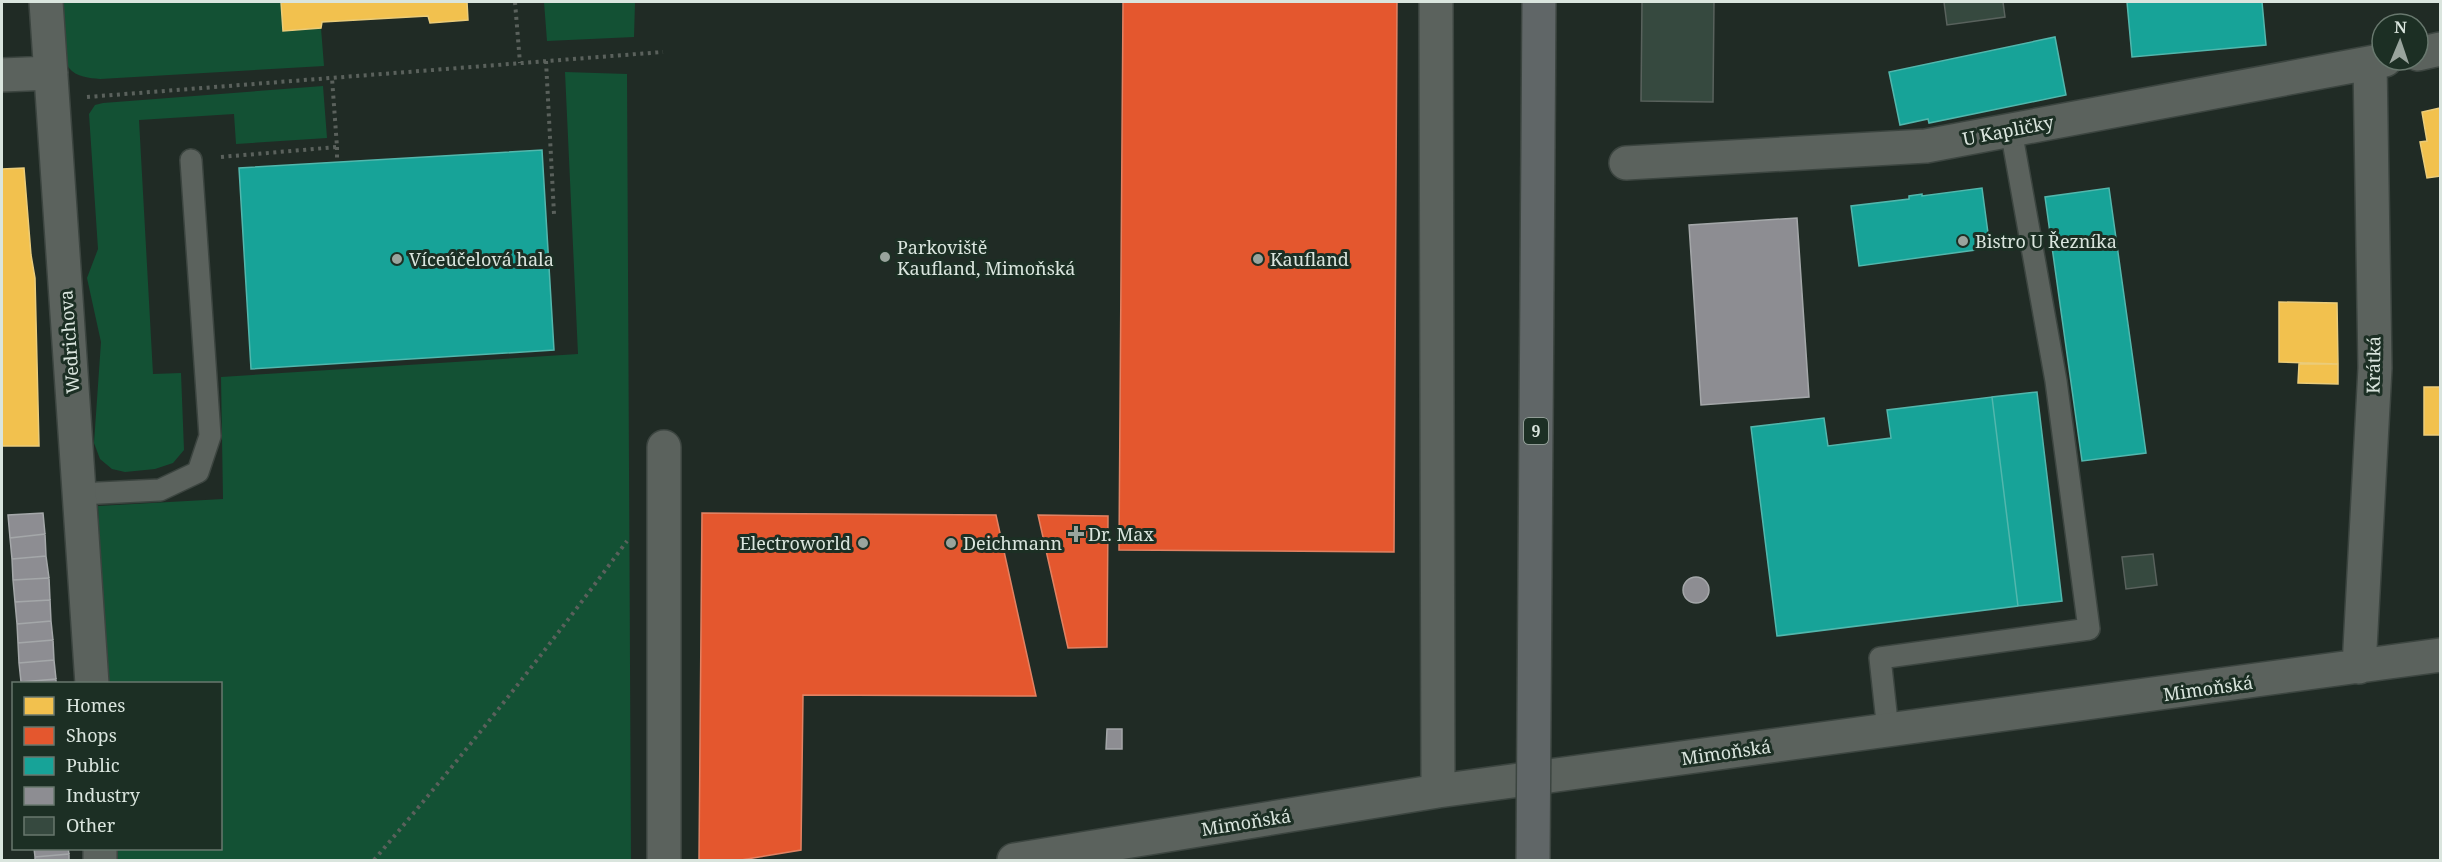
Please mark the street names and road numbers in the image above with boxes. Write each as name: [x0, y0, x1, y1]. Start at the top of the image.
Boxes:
street label: U Kapličky: [1960, 109, 2056, 151]
street label: Wedrichova: [53, 289, 85, 395]
street label: Krátká: [2360, 336, 2386, 394]
road number: 9: [1524, 418, 1548, 444]
street label: Mimoňská: [2162, 670, 2254, 706]
street label: Mimoňská: [1680, 734, 1772, 770]
street label: Mimoňská: [1199, 803, 1293, 841]

